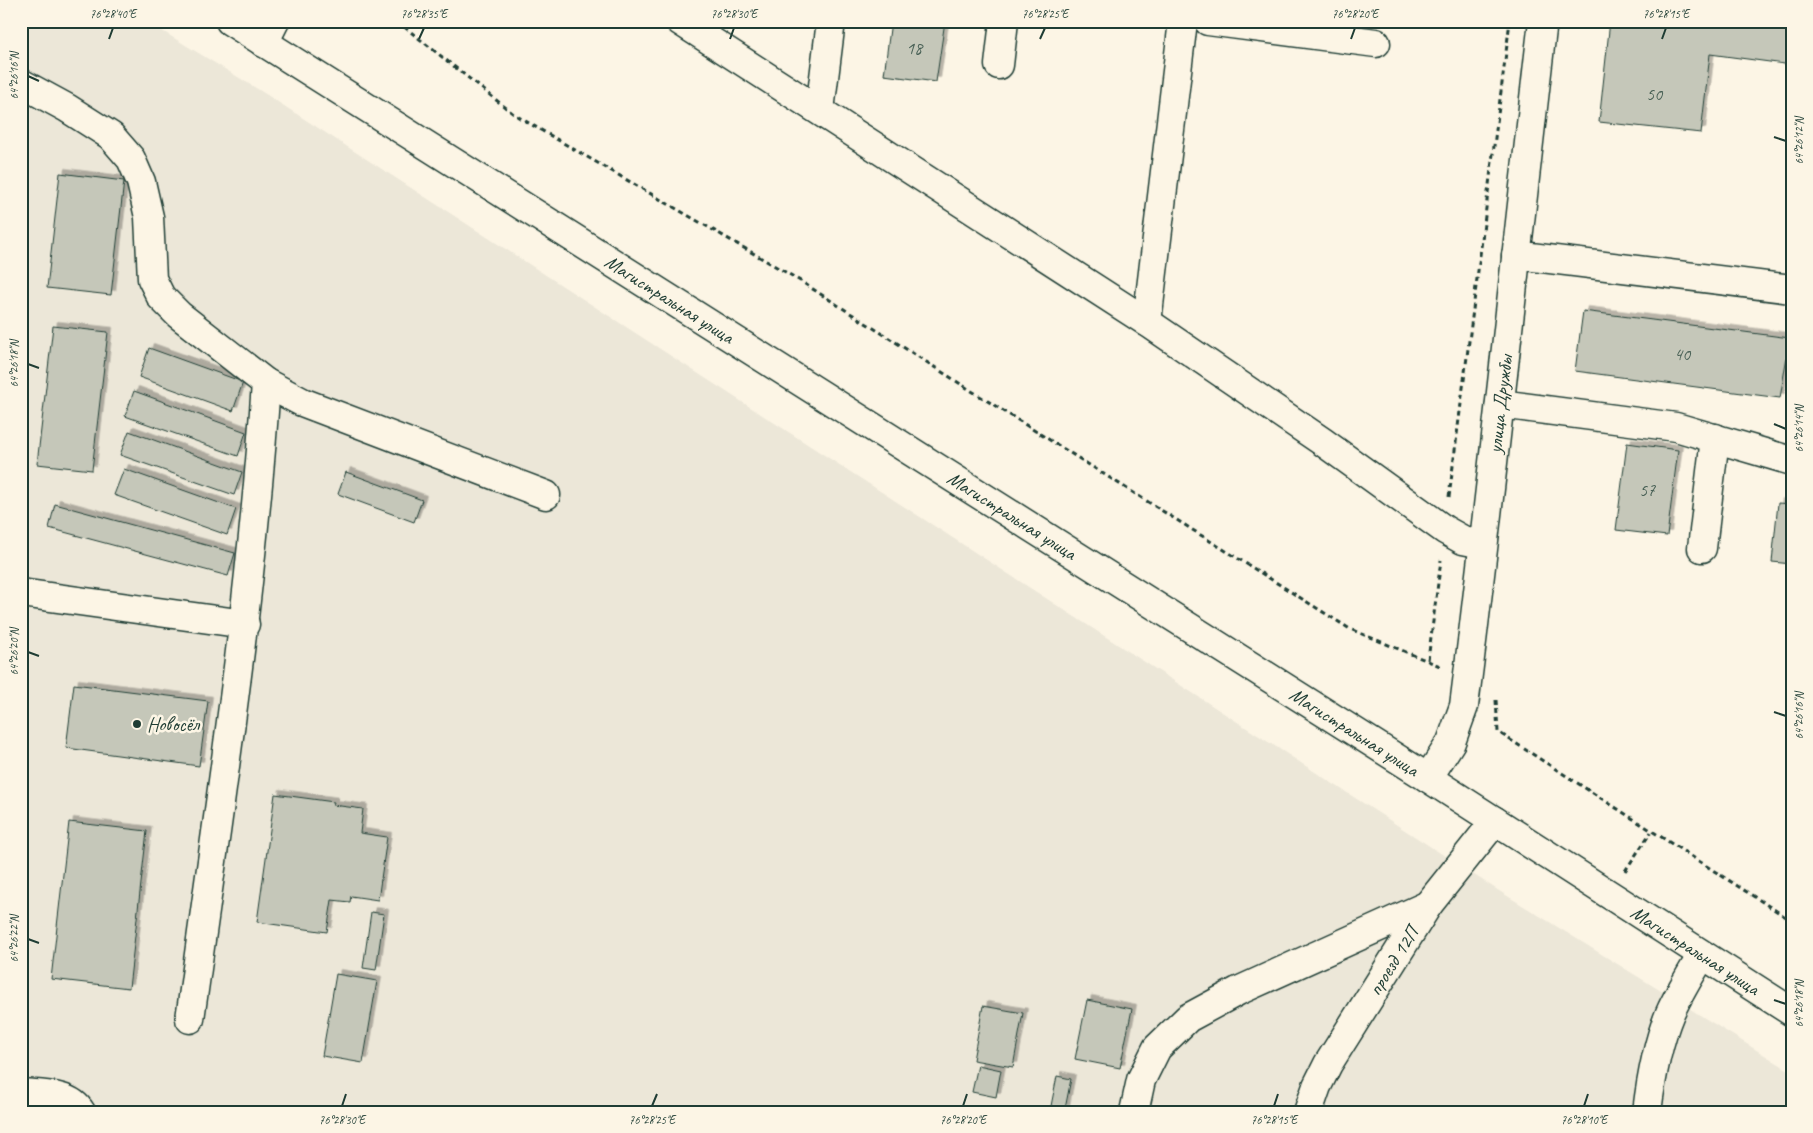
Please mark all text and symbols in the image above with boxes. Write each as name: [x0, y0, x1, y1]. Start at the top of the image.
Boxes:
text: 76°28'40"E: [90, 6, 138, 22]
text: 76°28'35"E: [401, 6, 449, 22]
text: 76°28'30"E: [711, 6, 759, 22]
text: 76°28'25"E: [1022, 6, 1070, 22]
text: 76°28'20"E: [1332, 6, 1380, 22]
text: 76°28'15"E: [1643, 6, 1691, 22]
house number: 18: [906, 37, 924, 59]
text: 64°26'16"N: [6, 51, 22, 100]
house number: 50: [1646, 83, 1664, 105]
text: 64°26'12"N: [1791, 116, 1807, 165]
street label: Магистральная улица: [600, 249, 741, 350]
text: 64°26'18"N: [6, 339, 22, 388]
house number: 40: [1674, 343, 1692, 365]
street label: улица Дружбы: [1482, 352, 1518, 456]
text: 64°26'14"N: [1791, 404, 1807, 453]
street label: Магистральная улица: [943, 465, 1083, 566]
house number: 57: [1639, 479, 1656, 501]
text: 64°26'20"N: [6, 627, 22, 676]
street label: Магистральная улица: [1285, 681, 1425, 783]
text: 64°26'16"N: [1791, 691, 1807, 740]
place label: Новосёл: [147, 712, 201, 737]
marker: Новосёл: [131, 718, 143, 730]
street label: Магистральная улица: [1626, 899, 1766, 1002]
text: 64°26'22"N: [6, 914, 22, 963]
street label: проезд 12П: [1362, 918, 1426, 1000]
text: 64°26'18"N: [1791, 979, 1807, 1028]
text: 76°28'30"E: [319, 1112, 367, 1128]
text: 76°28'25"E: [629, 1112, 677, 1128]
text: 76°28'20"E: [940, 1112, 988, 1128]
text: 76°28'15"E: [1251, 1112, 1299, 1128]
text: 76°28'10"E: [1561, 1112, 1609, 1128]

